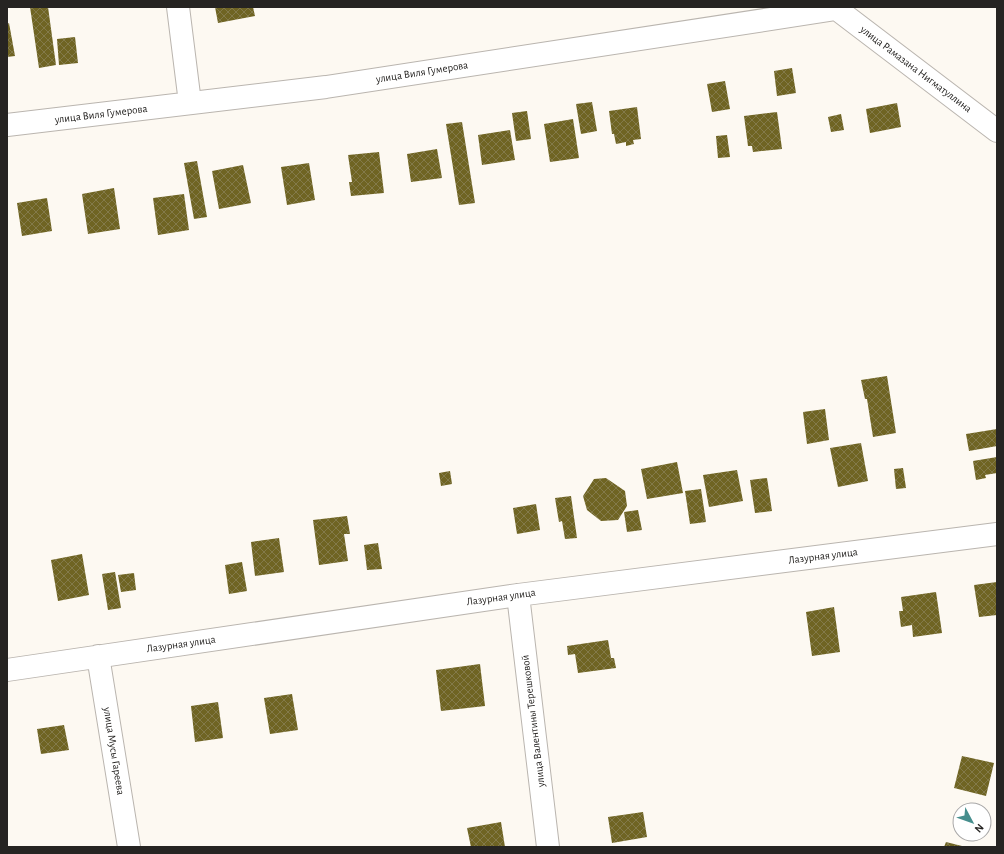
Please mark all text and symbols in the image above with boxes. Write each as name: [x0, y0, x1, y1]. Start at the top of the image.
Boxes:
street label: улица Рамазана Нигматуллина: [857, 23, 974, 114]
street label: улица Виля Гумерова: [374, 59, 469, 85]
street label: улица Виля Гумерова: [53, 103, 148, 125]
street label: Лазурная улица: [788, 546, 858, 566]
street label: Лазурная улица: [466, 587, 536, 607]
street label: Лазурная улица: [146, 634, 216, 654]
street label: улица Валентины Терешковой: [519, 654, 547, 789]
street label: улица Мусы Гареева: [101, 705, 126, 796]
north arrow: [952, 802, 992, 842]
text: N: [973, 822, 986, 835]

